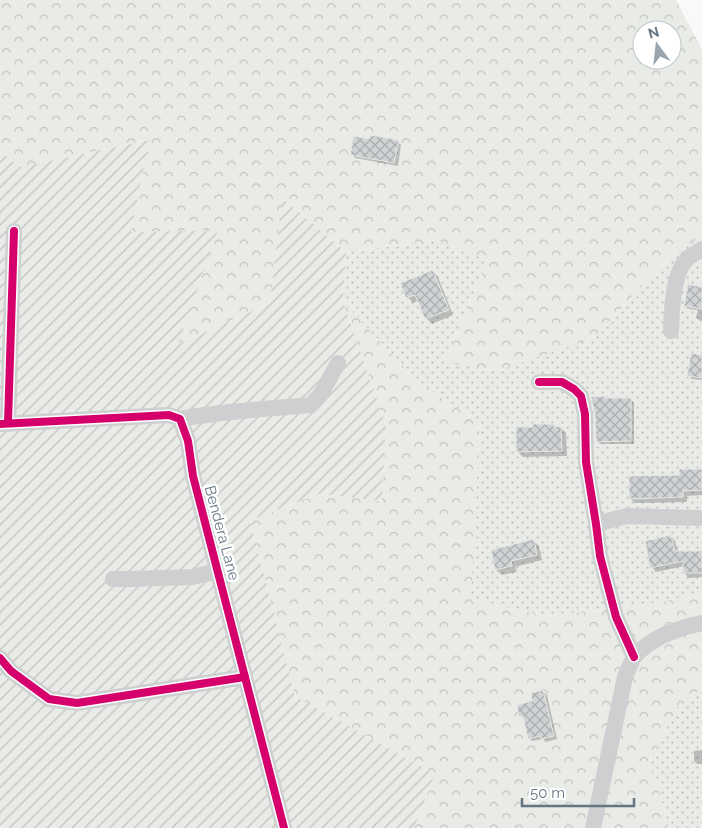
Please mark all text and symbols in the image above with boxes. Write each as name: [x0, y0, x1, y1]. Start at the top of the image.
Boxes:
north arrow: [632, 20, 682, 70]
text: N: [646, 23, 661, 42]
street label: Bendera Lane: [201, 484, 243, 583]
scale bar: [522, 776, 634, 808]
text: 50 m: [530, 784, 565, 802]

